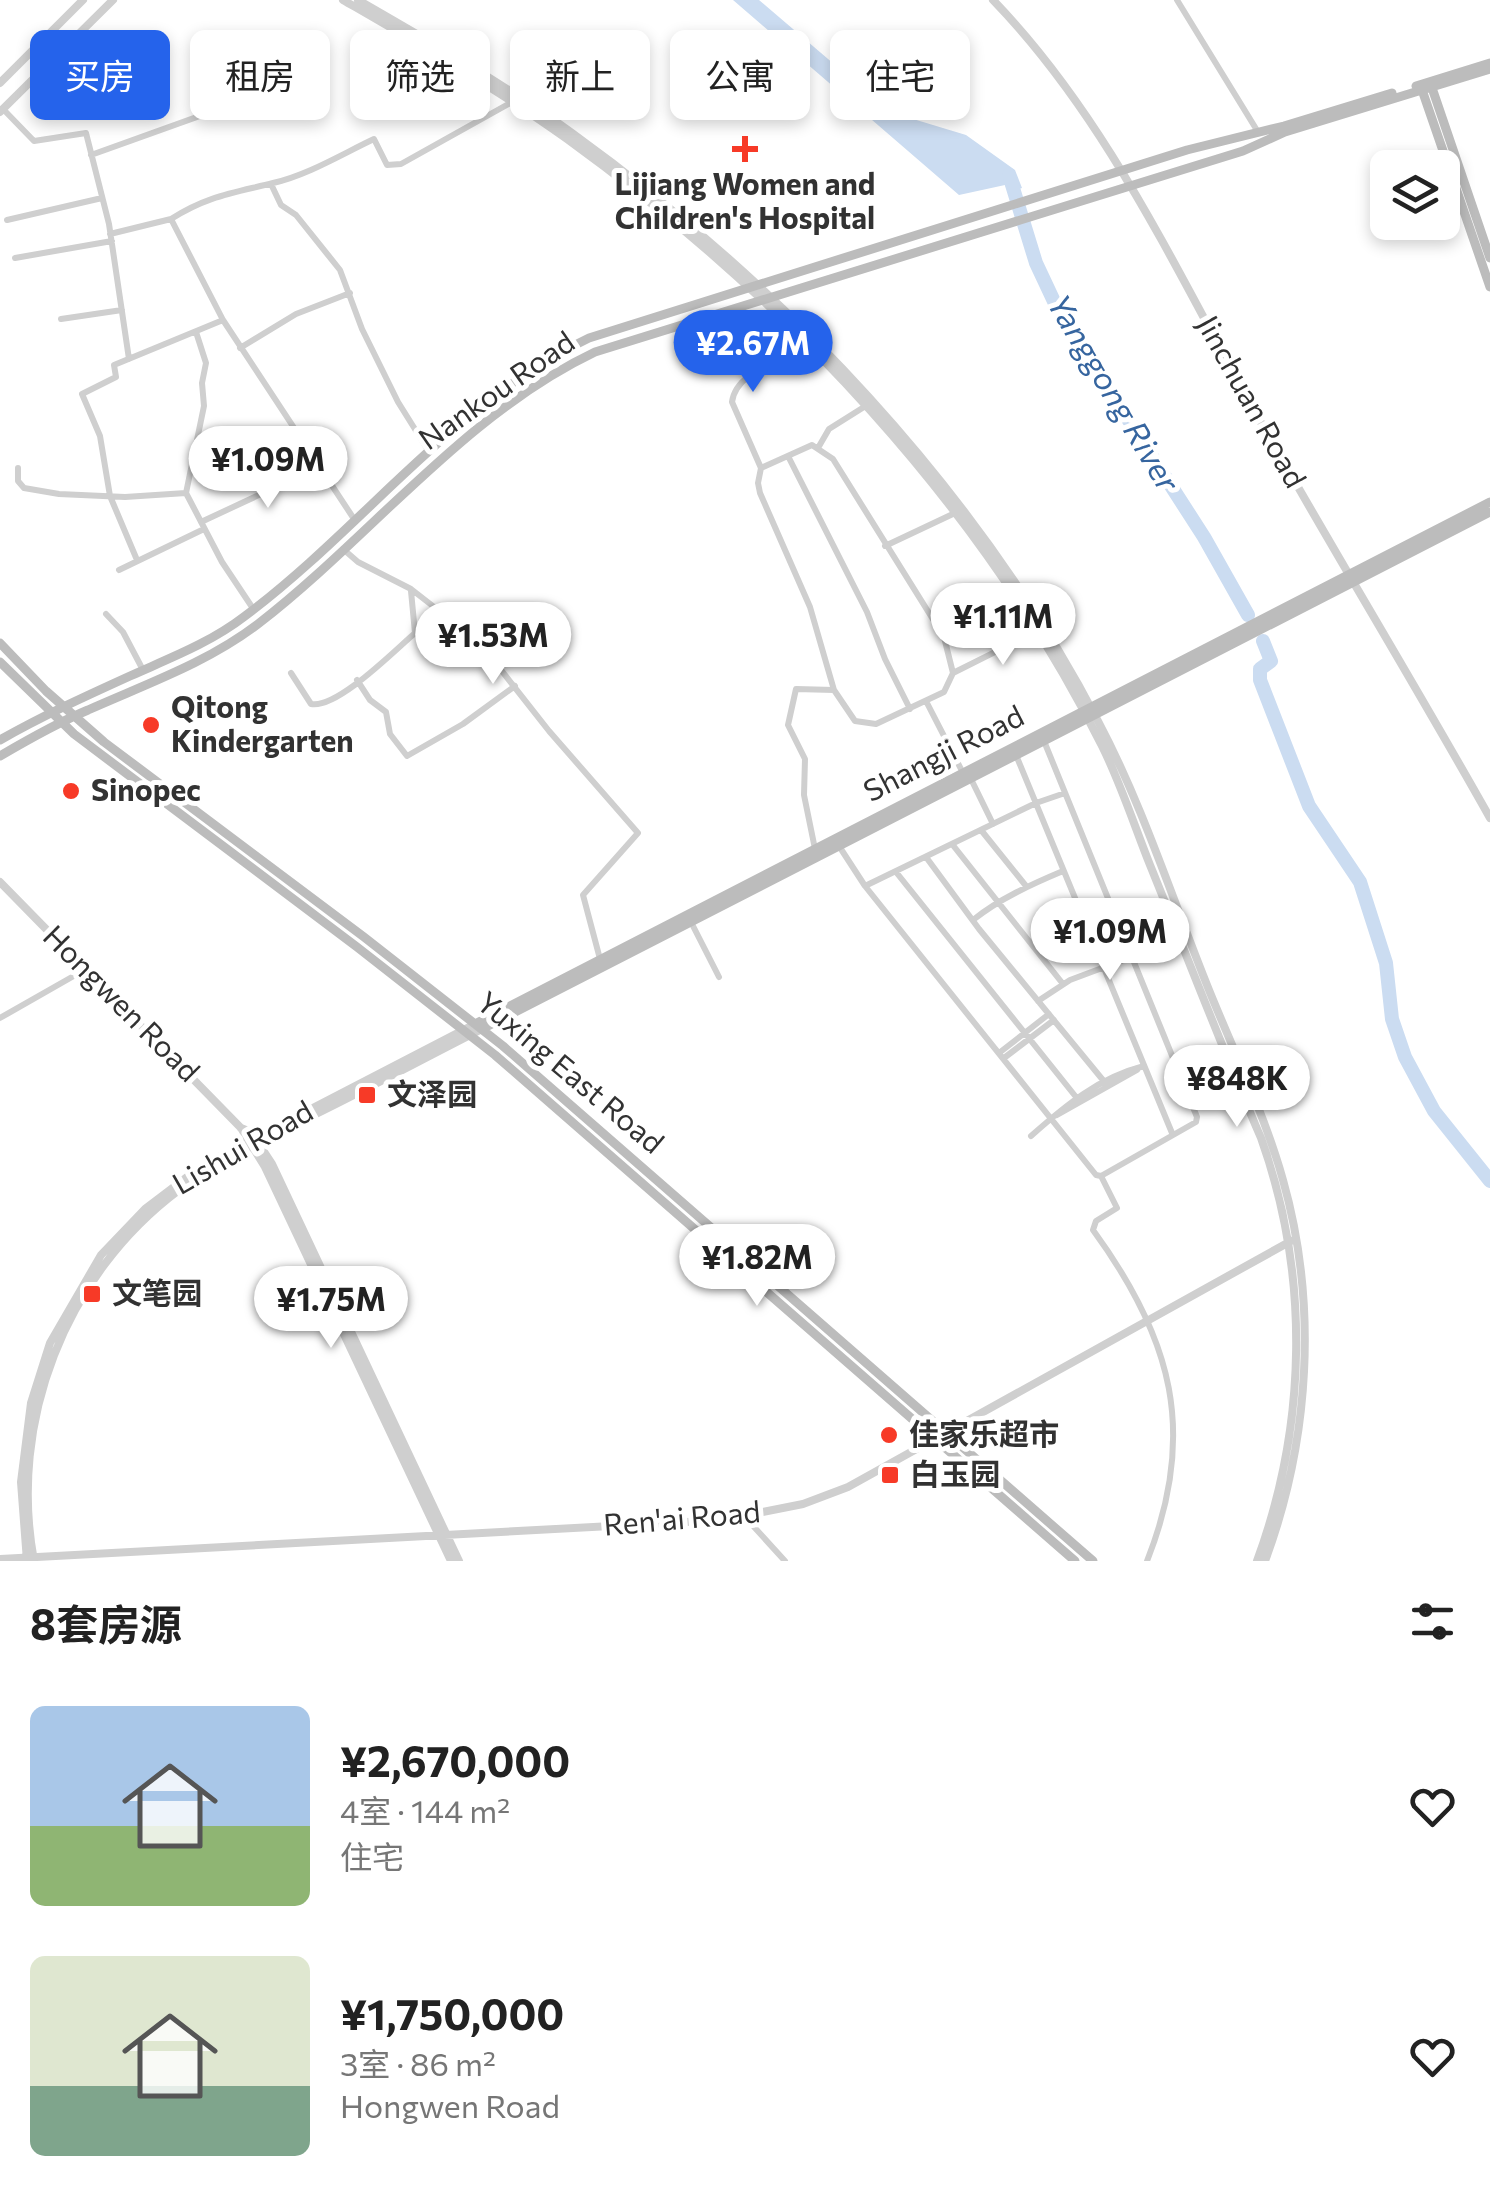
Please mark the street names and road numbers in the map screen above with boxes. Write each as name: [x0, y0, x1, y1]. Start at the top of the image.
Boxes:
street label: Jinchuan Road: [1191, 308, 1316, 493]
street label: Nankou Road: [411, 322, 581, 456]
street label: Shangji Road: [856, 696, 1029, 808]
street label: Hongwen Road: [37, 916, 209, 1088]
street label: Yuxing East Road: [471, 982, 673, 1160]
street label: Lishui Road: [165, 1091, 319, 1201]
street label: Ren'ai Road: [602, 1491, 762, 1542]

